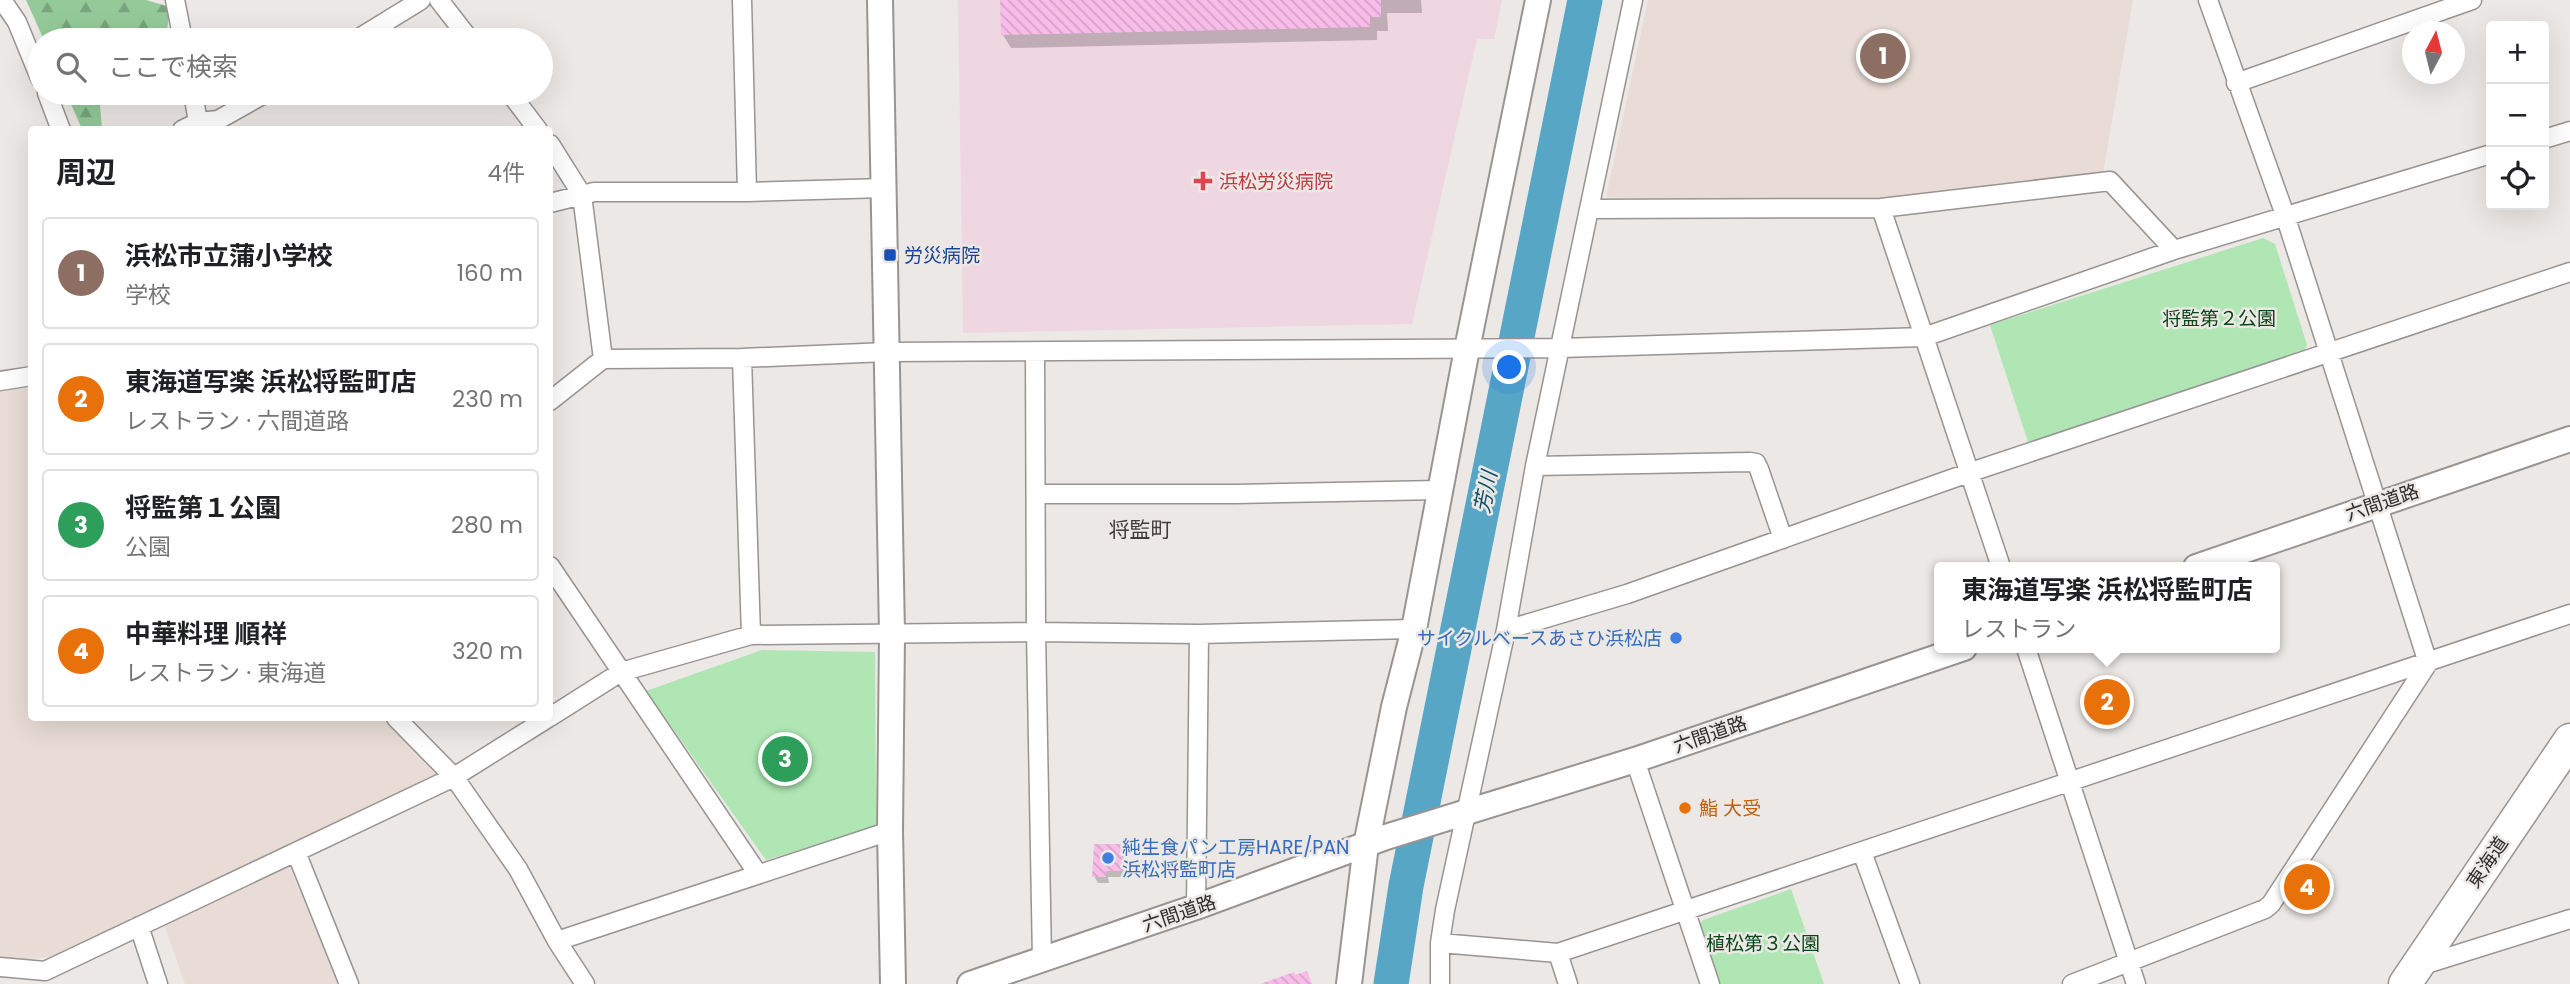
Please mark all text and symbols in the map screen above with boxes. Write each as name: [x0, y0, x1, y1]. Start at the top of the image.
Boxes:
north arrow: [2402, 21, 2465, 84]
map controls: [2486, 21, 2549, 210]
button: +: [2486, 21, 2549, 84]
search box: [28, 28, 553, 105]
pin: 1: [1860, 30, 1906, 82]
icon: search: [52, 48, 90, 86]
text: ここで検索: [108, 49, 238, 85]
button: −: [2486, 84, 2549, 147]
button: locate: [2486, 147, 2549, 210]
text: 周辺: [56, 151, 116, 194]
text: 4件: [488, 157, 525, 189]
place label: 浜松労災病院: [1219, 168, 1333, 195]
marker: 浜松労災病院: [1193, 171, 1213, 191]
text: 浜松市立蒲小学校: [125, 238, 333, 274]
place label: 労災病院: [904, 242, 980, 269]
marker: 労災病院: [882, 247, 898, 263]
text: 1: [77, 257, 85, 289]
text: 160 m: [457, 257, 523, 289]
text: 学校: [125, 279, 171, 311]
park label: 将監第２公園: [2162, 305, 2276, 332]
your location: [1492, 350, 1526, 384]
text: 東海道写楽 浜松将監町店: [125, 364, 417, 400]
text: 2: [74, 383, 88, 415]
text: 230 m: [452, 383, 523, 415]
text: レストラン · 六間道路: [125, 405, 349, 437]
water label: 芳川: [1467, 467, 1504, 515]
street label: 六間道路: [2342, 477, 2422, 528]
text: 将監第１公園: [125, 490, 281, 526]
text: 3: [74, 509, 88, 541]
text: 280 m: [451, 509, 523, 541]
district label: 将監町: [1109, 515, 1172, 544]
text: 公園: [125, 531, 171, 563]
popup: [1934, 562, 2280, 653]
text: 東海道写楽 浜松将監町店: [1961, 572, 2253, 608]
text: レストラン: [1961, 613, 2076, 645]
text: 中華料理 順祥: [125, 616, 287, 652]
place label: サイクルベースあさひ浜松店: [1417, 625, 1662, 652]
marker: サイクルベースあさひ浜松店: [1668, 630, 1684, 646]
text: 4: [73, 635, 89, 667]
text: 320 m: [452, 635, 523, 667]
text: レストラン · 東海道: [125, 657, 326, 689]
pin: 2: [2084, 676, 2130, 728]
street label: 六間道路: [1670, 709, 1750, 760]
pin: 3: [762, 733, 808, 785]
place label: 鮨 大受: [1699, 795, 1761, 822]
marker: 鮨 大受: [1677, 800, 1693, 816]
street label: 東海道: [2460, 831, 2515, 893]
place label: 純生食パン工房HARE/PAN 浜松将監町店: [1122, 834, 1349, 883]
marker: 純生食パン工房HARE/PAN 浜松将監町店: [1100, 850, 1116, 866]
pin: 4: [2284, 861, 2330, 913]
street label: 六間道路: [1139, 888, 1219, 939]
park label: 植松第３公園: [1706, 930, 1820, 957]

